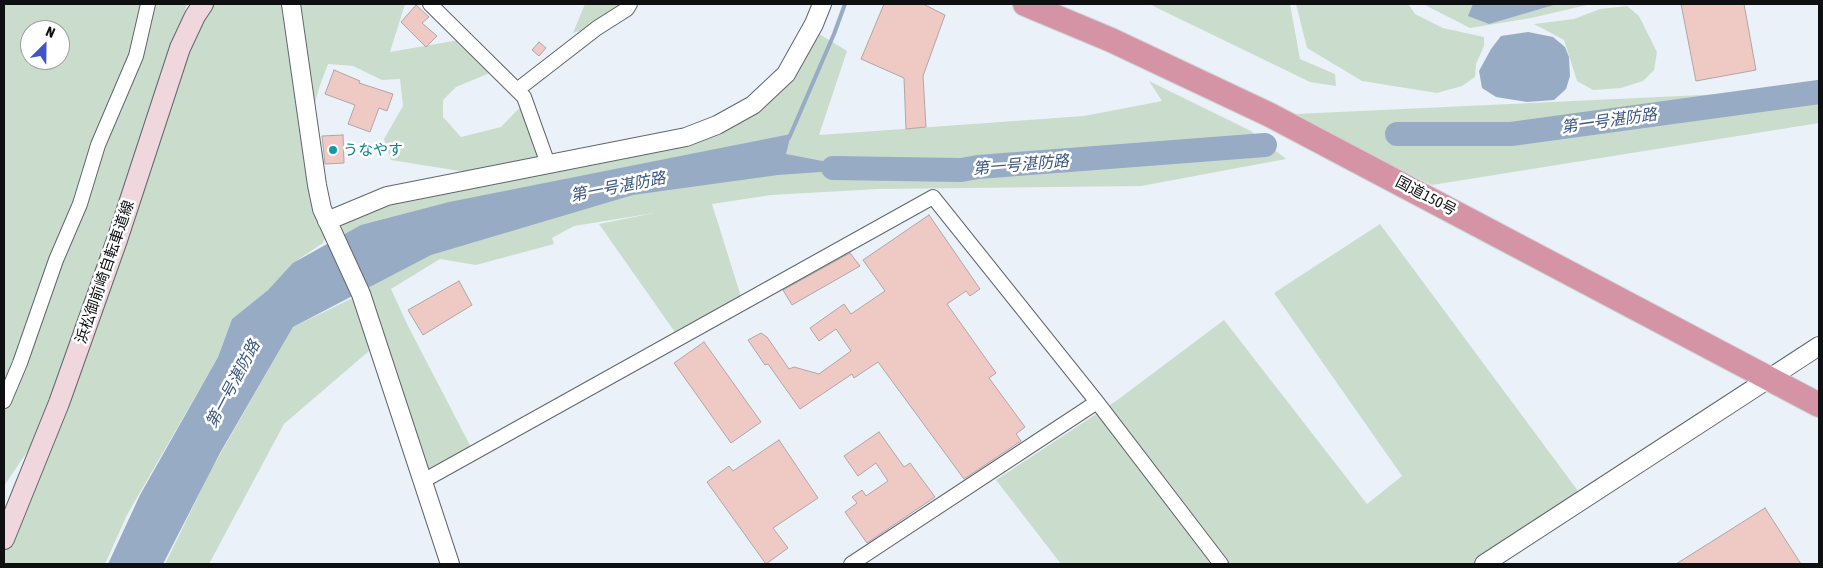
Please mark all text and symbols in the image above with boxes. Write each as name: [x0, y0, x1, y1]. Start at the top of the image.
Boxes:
north arrow: [20, 20, 70, 70]
text: N: [44, 23, 57, 41]
water label: 第一号湛防路: [1560, 105, 1658, 137]
place label: うなやす: [343, 141, 403, 159]
marker: うなやす: [327, 144, 339, 156]
water label: 第一号湛防路: [972, 151, 1070, 179]
water label: 第一号湛防路: [569, 168, 667, 206]
street label: 国道150号: [1393, 173, 1459, 219]
street label: 浜松御前崎自転車道線: [72, 198, 138, 346]
water label: 第一号湛防路: [202, 337, 264, 431]

